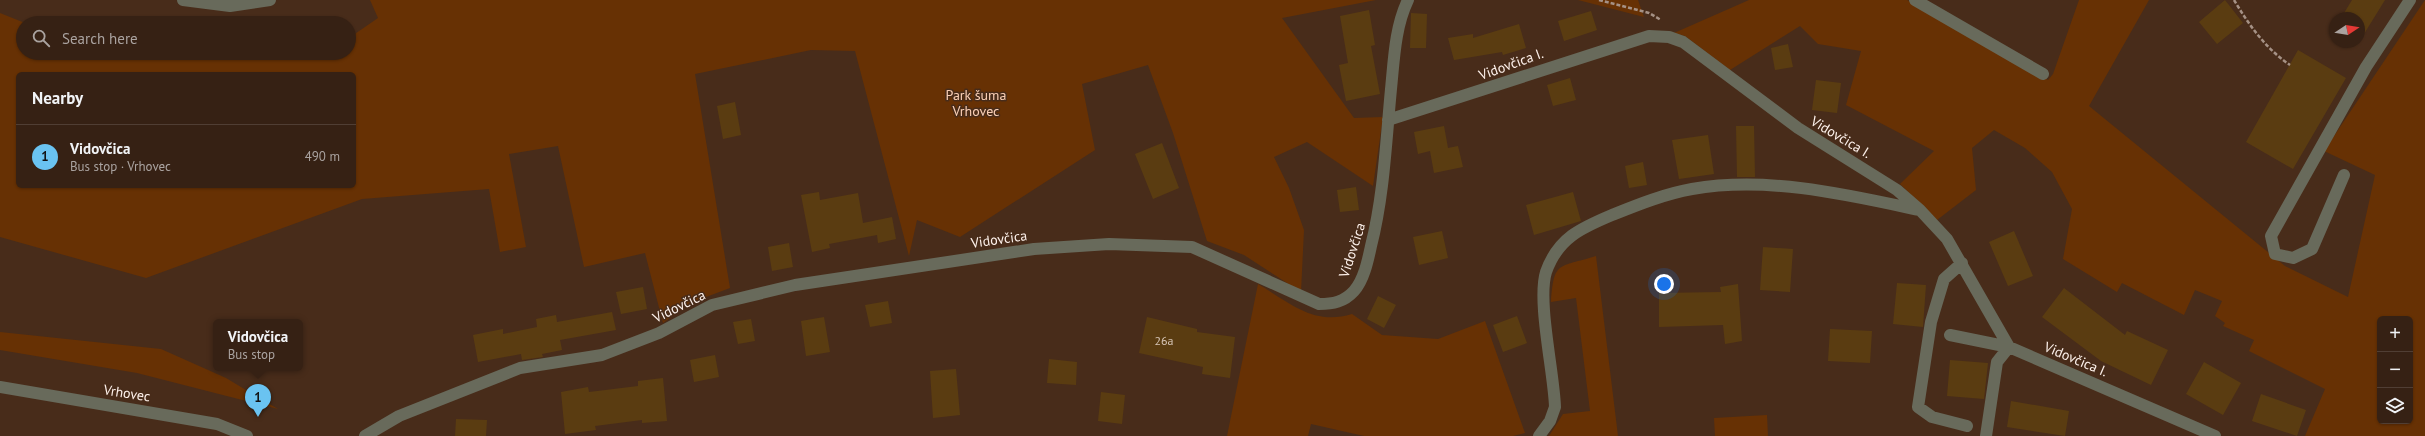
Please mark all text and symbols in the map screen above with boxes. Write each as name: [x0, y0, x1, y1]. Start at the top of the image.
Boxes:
north arrow: [2329, 12, 2365, 48]
search box: [16, 16, 356, 60]
icon: search: [30, 27, 52, 49]
text: Search here: [62, 29, 138, 48]
street label: Vidovčica I.: [1475, 44, 1546, 84]
park label: Park šuma Vrhovec: [946, 86, 1006, 120]
text: Nearby: [32, 87, 83, 109]
street label: Vidovčica I.: [1807, 111, 1874, 162]
text: Vidovčica: [70, 139, 131, 158]
text: 1: [41, 148, 49, 165]
text: 490 m: [305, 148, 340, 165]
text: Bus stop · Vrhovec: [70, 158, 171, 175]
street label: Vidovčica: [1334, 220, 1369, 281]
street label: Vidovčica: [969, 226, 1028, 252]
your location: [1654, 274, 1674, 294]
street label: Vidovčica: [649, 286, 708, 327]
map controls: [2377, 316, 2413, 424]
button: +: [2377, 316, 2413, 352]
popup: [213, 319, 303, 371]
text: Vidovčica: [228, 327, 288, 346]
house number: 26a: [1154, 333, 1174, 348]
street label: Vidovčica I.: [2041, 337, 2110, 380]
text: Bus stop: [228, 346, 275, 363]
button: −: [2377, 352, 2413, 388]
street label: Vrhovec: [101, 380, 152, 406]
pin: 1: [245, 384, 271, 417]
button: layers: [2377, 388, 2413, 424]

